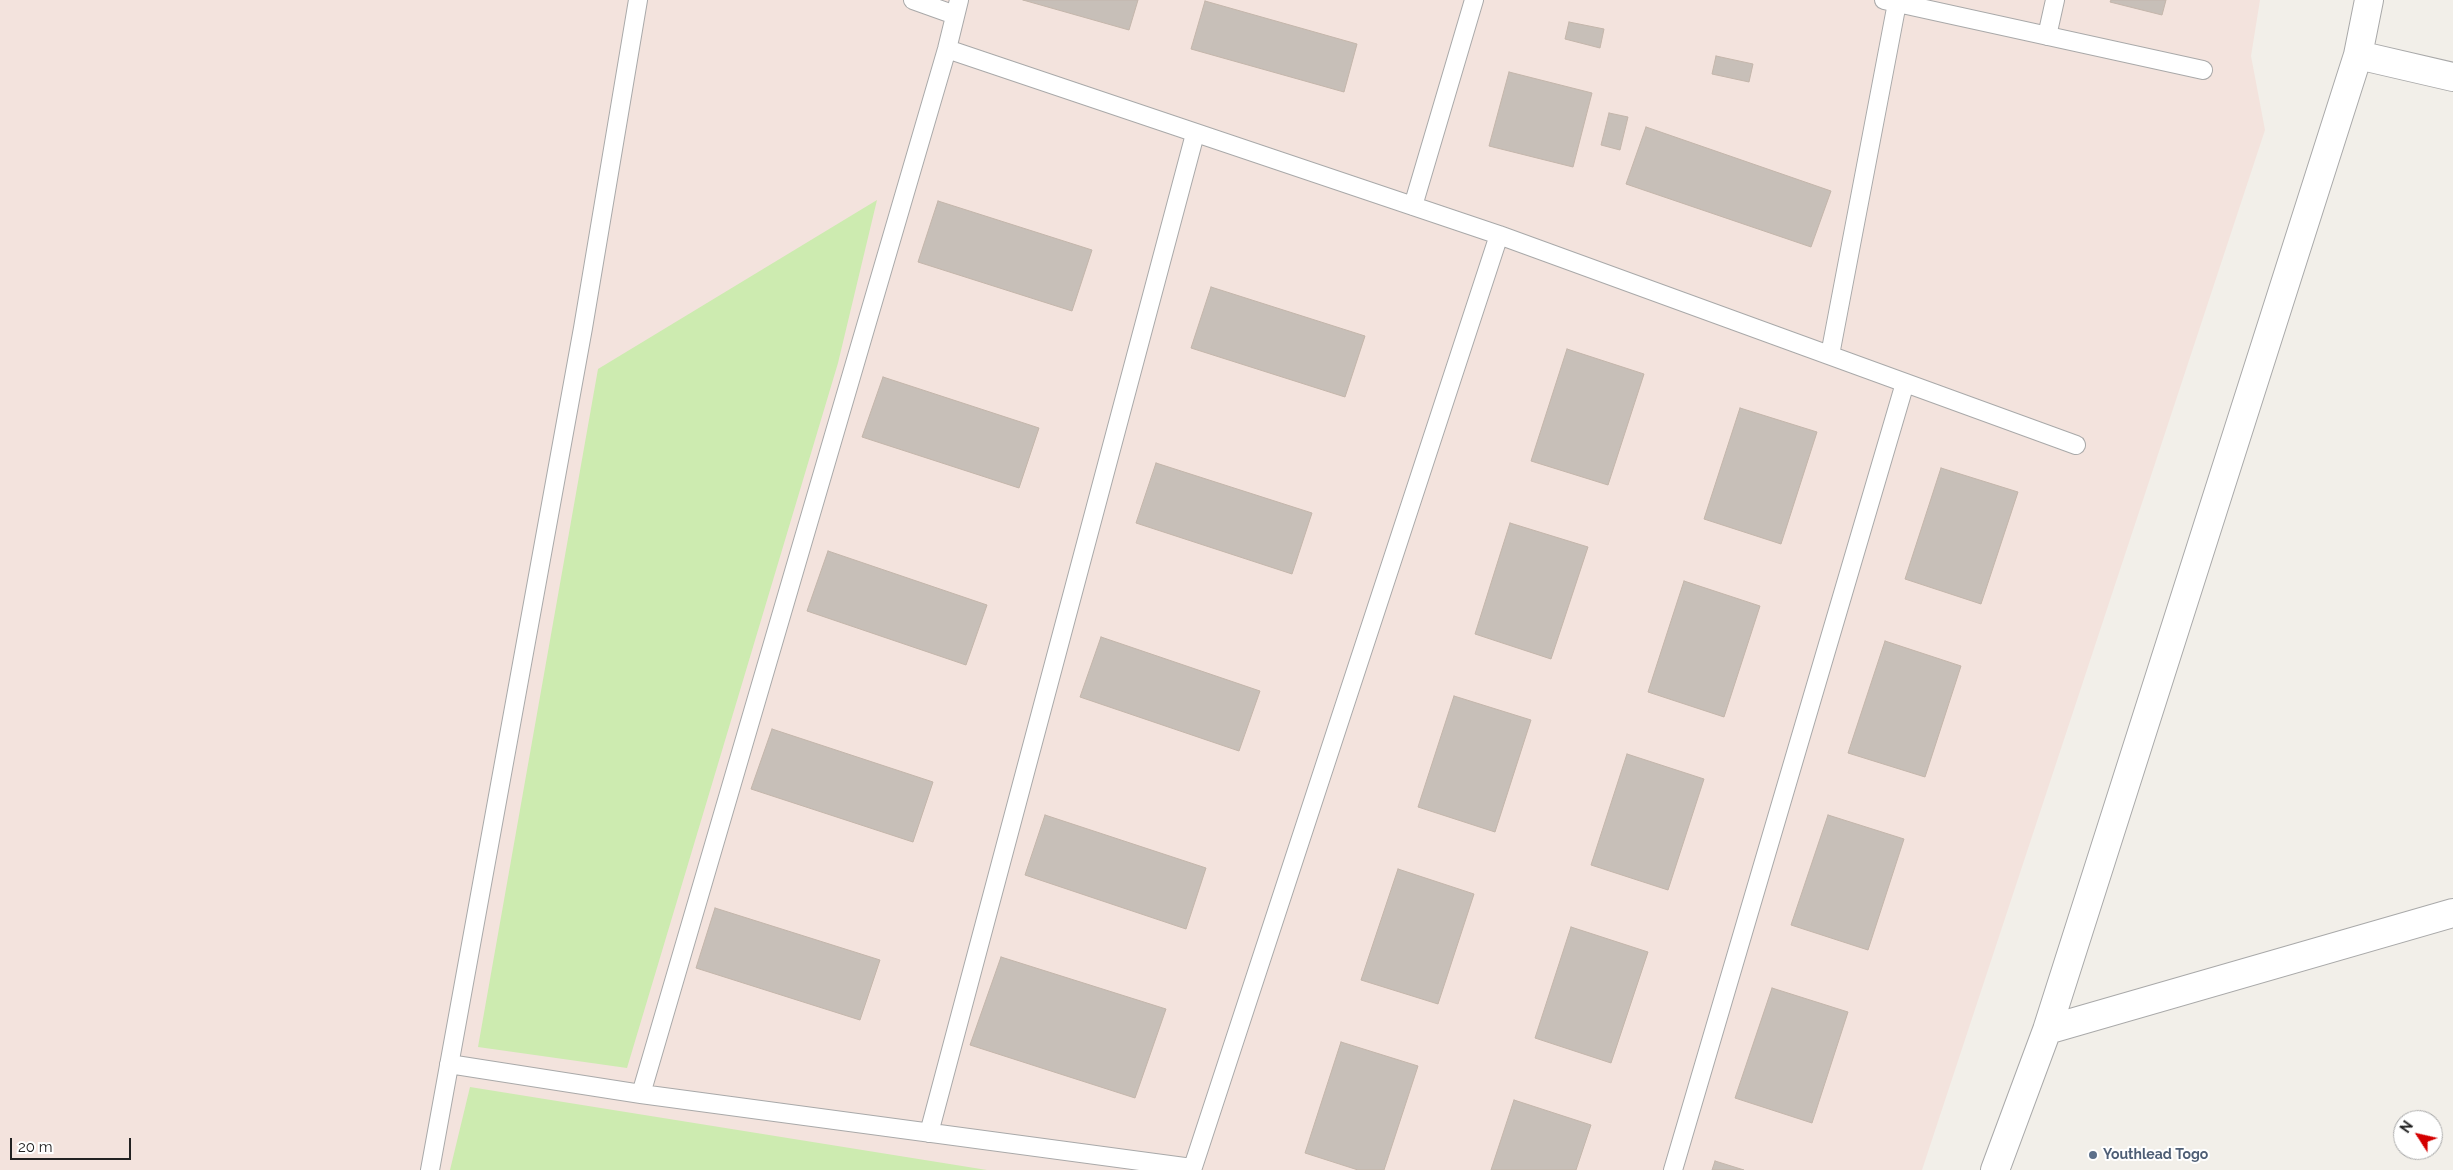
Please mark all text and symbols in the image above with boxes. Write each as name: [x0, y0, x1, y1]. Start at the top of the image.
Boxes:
north arrow: [2393, 1110, 2443, 1160]
text: N: [2397, 1118, 2416, 1136]
scale bar: [12, 1128, 134, 1160]
text: 20 m: [18, 1138, 53, 1156]
place label: Youthlead Togo: [2103, 1147, 2208, 1163]
marker: Youthlead Togo: [2087, 1149, 2099, 1161]

